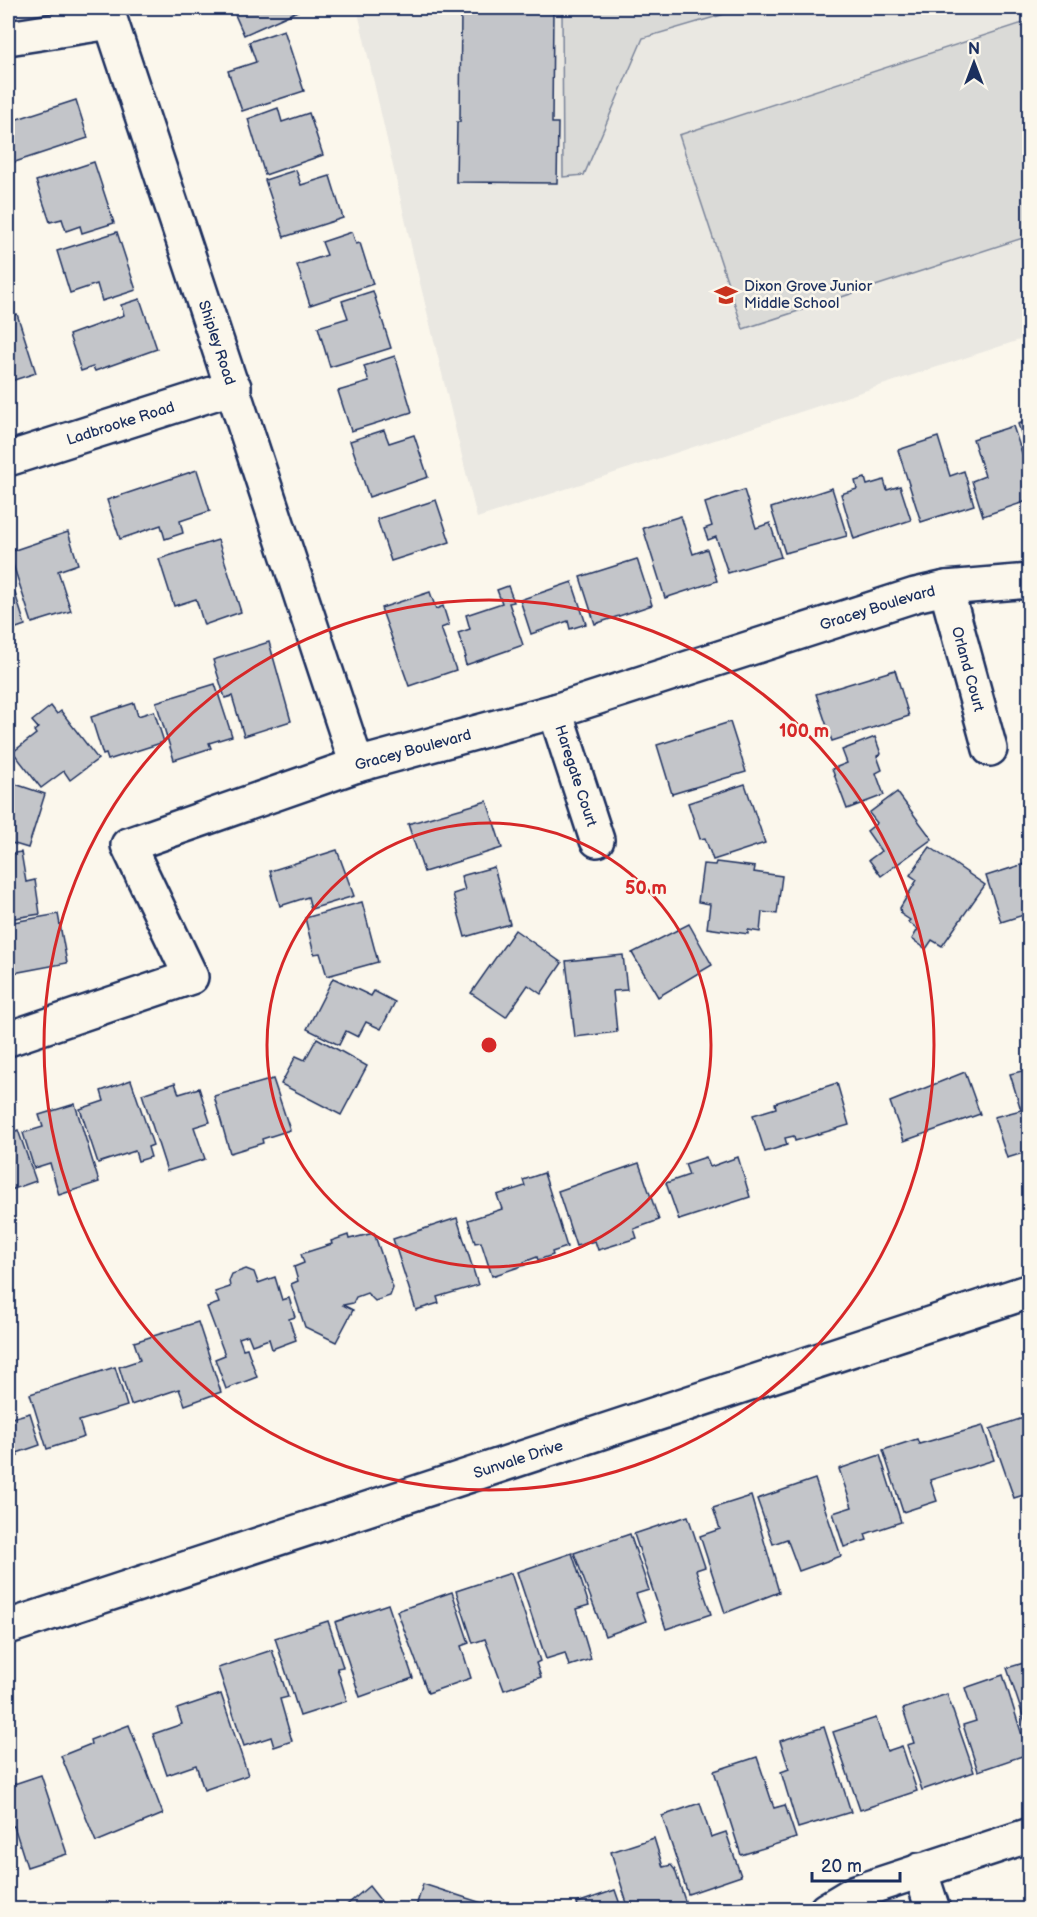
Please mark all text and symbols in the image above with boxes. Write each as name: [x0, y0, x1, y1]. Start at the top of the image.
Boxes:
north arrow: [944, 33, 1004, 93]
text: N: [968, 40, 980, 59]
place label: Dixon Grove Junior Middle School: [744, 277, 873, 313]
school or university icon: Dixon Grove Junior Middle School: [713, 282, 739, 308]
street label: Shipley Road: [194, 298, 240, 387]
street label: Ladbrooke Road: [64, 397, 177, 449]
street label: Gracey Boulevard: [817, 581, 937, 635]
street label: Orland Court: [947, 624, 989, 714]
text: 100 m: [779, 721, 829, 742]
street label: Haregate Court: [551, 723, 602, 829]
street label: Gracey Boulevard: [353, 725, 473, 775]
text: 50 m: [625, 878, 667, 899]
centre of rings: [479, 1035, 499, 1055]
street label: Sunvale Drive: [471, 1436, 565, 1483]
scale bar: [812, 1845, 900, 1883]
text: 20 m: [821, 1856, 862, 1877]

